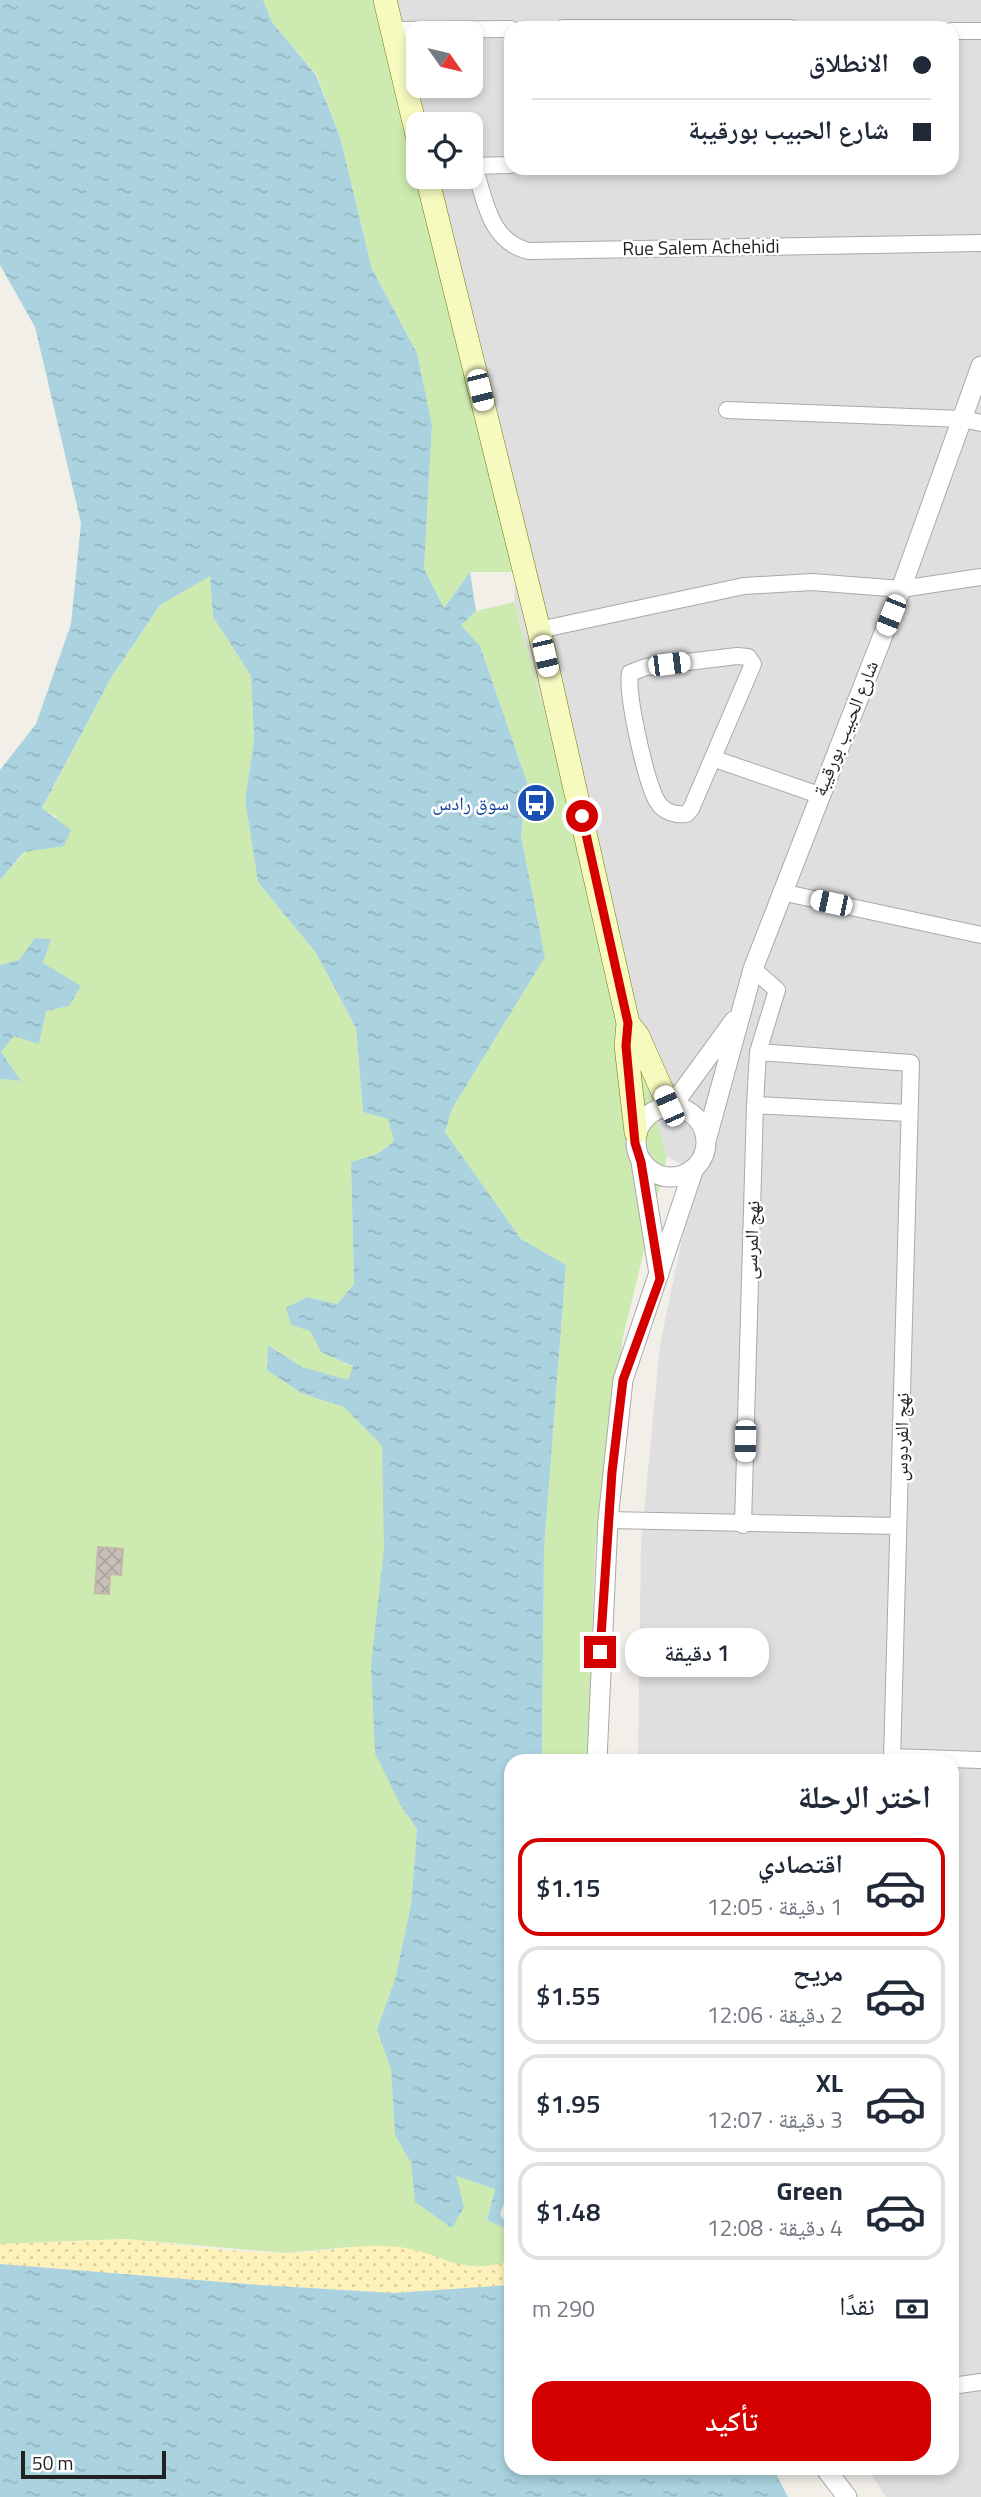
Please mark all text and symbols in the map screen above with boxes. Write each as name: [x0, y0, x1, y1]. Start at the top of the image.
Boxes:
north arrow: [406, 21, 483, 98]
map controls: [406, 21, 483, 189]
text: الانطلاق: [809, 43, 889, 82]
text: شارع الحبيب بورقيبة: [688, 110, 889, 149]
button: locate: [406, 112, 483, 189]
street label: Rue Salem Achehidi: [622, 231, 780, 262]
car: [465, 367, 496, 413]
car: [874, 592, 909, 638]
car: [531, 633, 560, 679]
car: [647, 651, 692, 677]
street label: شارع الحبيب بورقيبة: [804, 656, 885, 800]
bus stop icon: سوق رادس: [515, 782, 557, 824]
place label: سوق رادس: [432, 788, 509, 817]
route start: [566, 800, 598, 832]
car: [809, 888, 854, 918]
car: [651, 1083, 688, 1129]
street label: نهج المرسى: [735, 1200, 766, 1280]
street label: نهج الفردوس: [885, 1392, 916, 1482]
car: [735, 1420, 756, 1462]
callout: 1 دقيقة: [624, 1628, 768, 1676]
text: 1 دقيقة: [664, 1635, 730, 1670]
route end: [584, 1636, 616, 1668]
text: اختر الرحلة: [798, 1772, 931, 1820]
text: اقتصادي: [758, 1844, 843, 1883]
icon: car: [864, 1856, 927, 1919]
text: $1.15: [536, 1868, 600, 1907]
text: 1 دقيقة · 12:05: [707, 1889, 843, 1924]
text: مريح: [793, 1952, 843, 1991]
icon: car: [864, 1964, 927, 2027]
text: $1.55: [536, 1976, 600, 2015]
text: 2 دقيقة · 12:06: [707, 1997, 843, 2032]
text: XL: [816, 2063, 843, 2102]
icon: car: [864, 2072, 927, 2135]
text: $1.95: [536, 2084, 600, 2123]
text: 3 دقيقة · 12:07: [707, 2102, 843, 2137]
text: Green: [777, 2171, 843, 2210]
icon: car: [864, 2180, 927, 2243]
text: $1.48: [536, 2192, 600, 2231]
text: 4 دقيقة · 12:08: [707, 2210, 843, 2245]
text: نقدًا: [839, 2286, 875, 2325]
icon: cash: [893, 2290, 931, 2328]
text: 290 m: [532, 2291, 595, 2326]
button: تأكيد: [532, 2381, 931, 2461]
scale bar: [21, 2448, 166, 2480]
text: 50 m: [32, 2448, 73, 2477]

